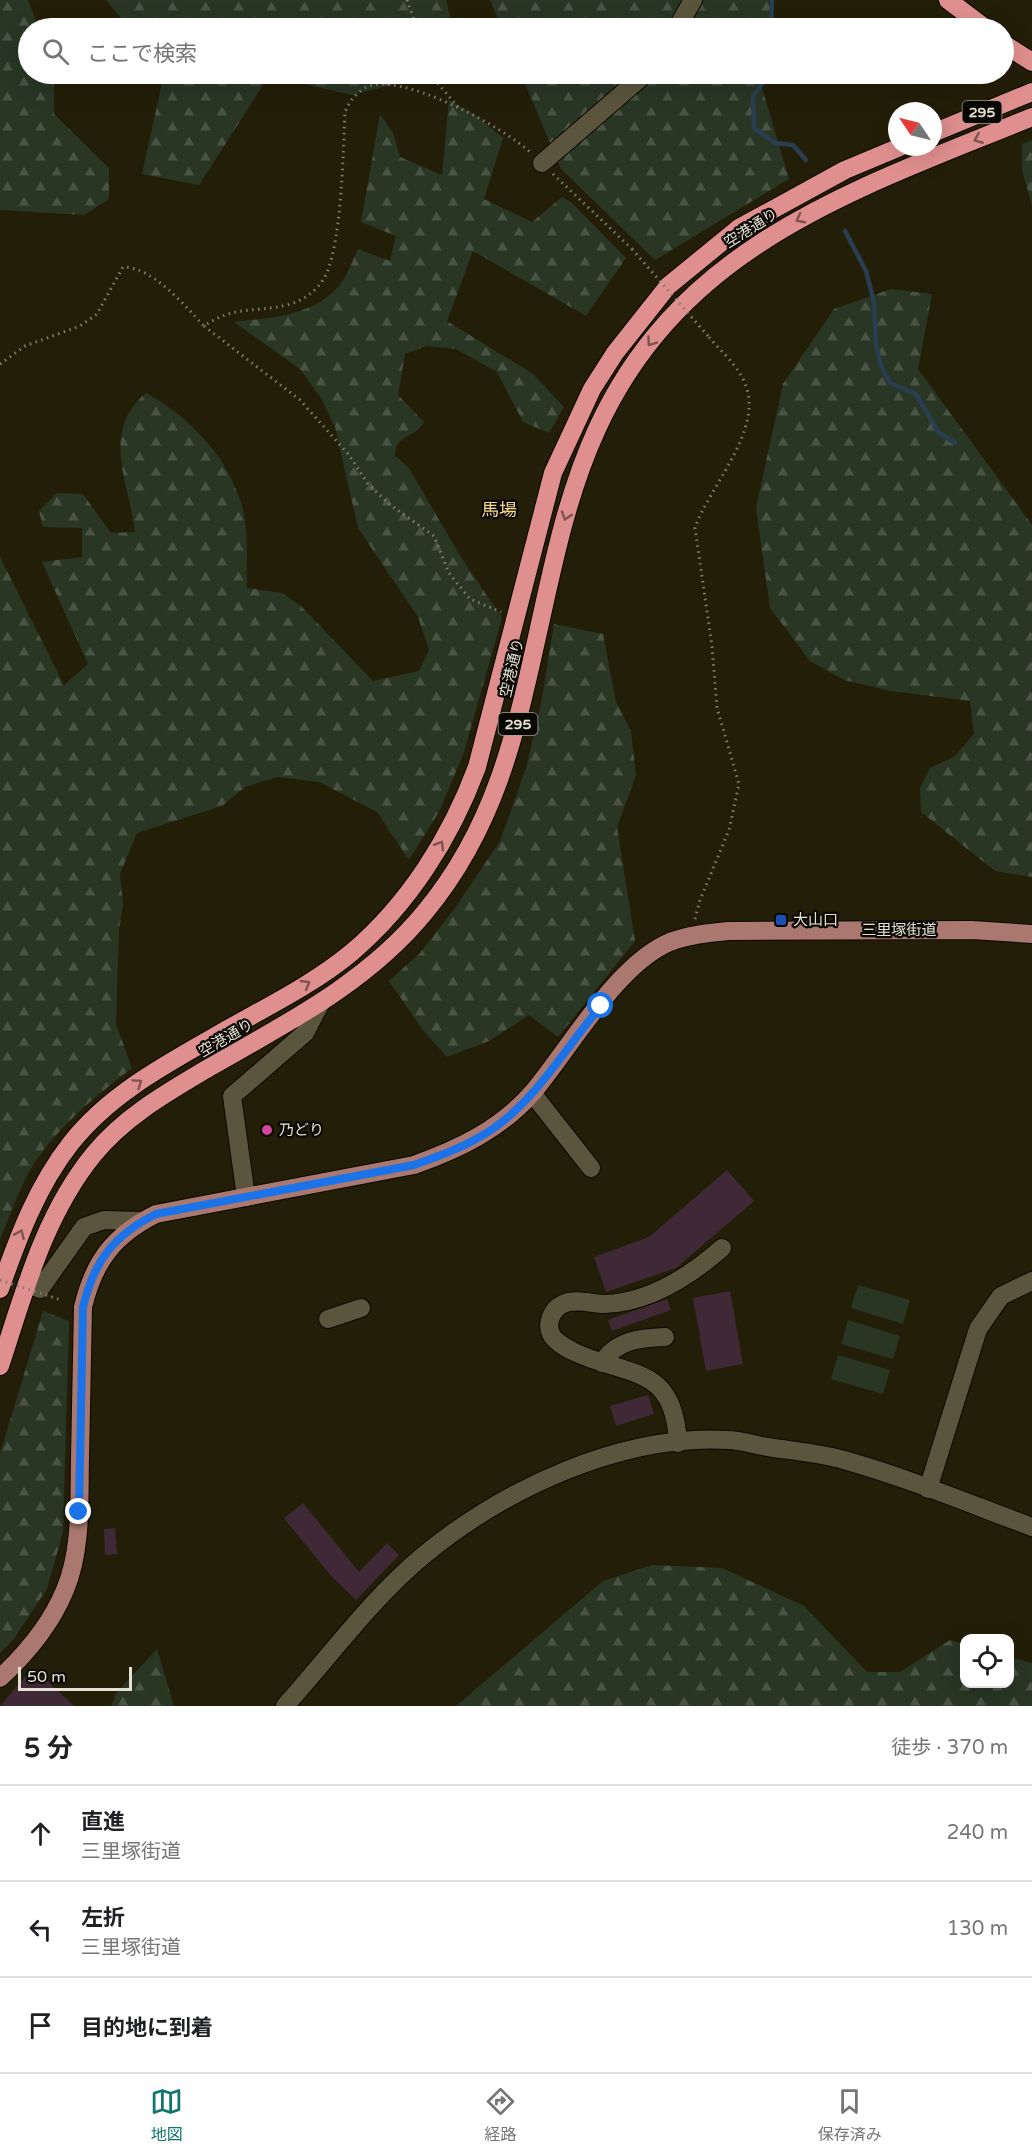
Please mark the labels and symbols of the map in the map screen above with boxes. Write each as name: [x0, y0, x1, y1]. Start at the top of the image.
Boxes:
road number: 295: [962, 101, 1002, 123]
north arrow: [888, 102, 942, 156]
one-way arrow: [973, 132, 984, 144]
street label: 空港通り: [721, 204, 781, 252]
one-way arrow: [796, 212, 806, 223]
one-way arrow: [647, 336, 658, 347]
district label: 馬場: [481, 499, 517, 521]
one-way arrow: [560, 510, 573, 521]
street label: 空港通り: [496, 637, 528, 699]
road number: 295: [498, 713, 538, 735]
one-way arrow: [433, 841, 445, 851]
place label: 大山口: [793, 911, 838, 929]
marker: 大山口: [774, 913, 788, 927]
street label: 三里塚街道: [861, 921, 937, 939]
one-way arrow: [300, 979, 310, 991]
route start: [587, 992, 613, 1018]
street label: 空港通り: [196, 1015, 256, 1061]
one-way arrow: [131, 1079, 142, 1090]
place label: 乃どり: [279, 1121, 324, 1139]
marker: 乃どり: [260, 1123, 274, 1137]
one-way arrow: [13, 1229, 25, 1240]
route end: [65, 1498, 91, 1524]
scale bar: [18, 1664, 132, 1692]

